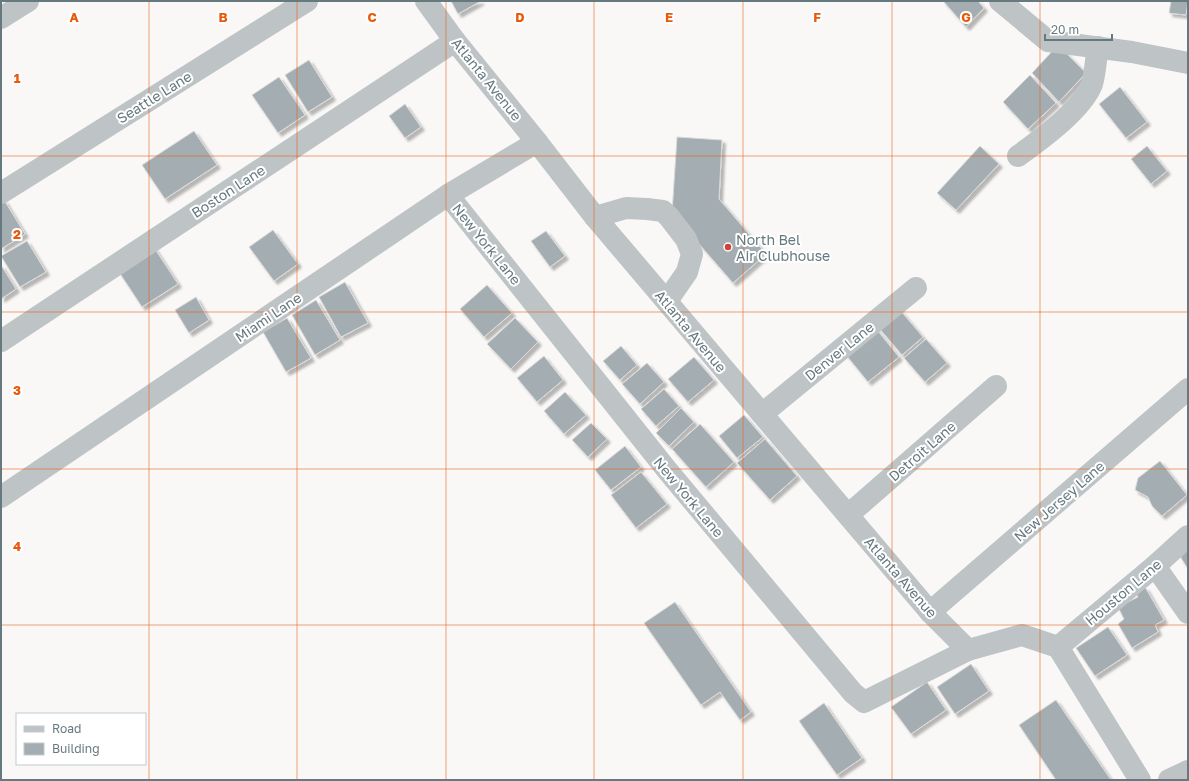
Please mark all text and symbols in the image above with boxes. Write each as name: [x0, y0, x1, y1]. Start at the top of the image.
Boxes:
text: A: [69, 9, 79, 25]
text: B: [218, 9, 228, 25]
text: C: [367, 9, 377, 25]
text: D: [515, 9, 525, 25]
text: E: [665, 9, 673, 25]
text: F: [813, 9, 821, 25]
text: G: [961, 9, 971, 25]
scale bar: [1045, 16, 1112, 42]
text: 20 m: [1051, 22, 1079, 37]
street label: Atlanta Avenue: [448, 34, 526, 124]
street label: Seattle Lane: [114, 67, 194, 127]
text: 1: [14, 70, 21, 86]
street label: Boston Lane: [188, 161, 268, 221]
street label: New York Lane: [449, 200, 525, 288]
text: 2: [13, 226, 21, 242]
place label: North Bel Air Clubhouse: [736, 231, 830, 264]
marker: North Bel Air Clubhouse: [723, 242, 733, 252]
street label: Atlanta Avenue: [652, 287, 730, 375]
street label: Miami Lane: [232, 289, 304, 345]
street label: Denver Lane: [801, 318, 877, 384]
text: 3: [13, 382, 21, 398]
street label: Detroit Lane: [885, 417, 959, 485]
street label: New York Lane: [651, 453, 727, 541]
street label: New Jersey Lane: [1010, 457, 1108, 545]
street label: Atlanta Avenue: [861, 533, 941, 621]
text: 4: [13, 538, 21, 554]
street label: Houston Lane: [1082, 555, 1164, 629]
legend: [16, 713, 146, 765]
text: Road: [52, 721, 81, 736]
text: Building: [52, 741, 100, 756]

